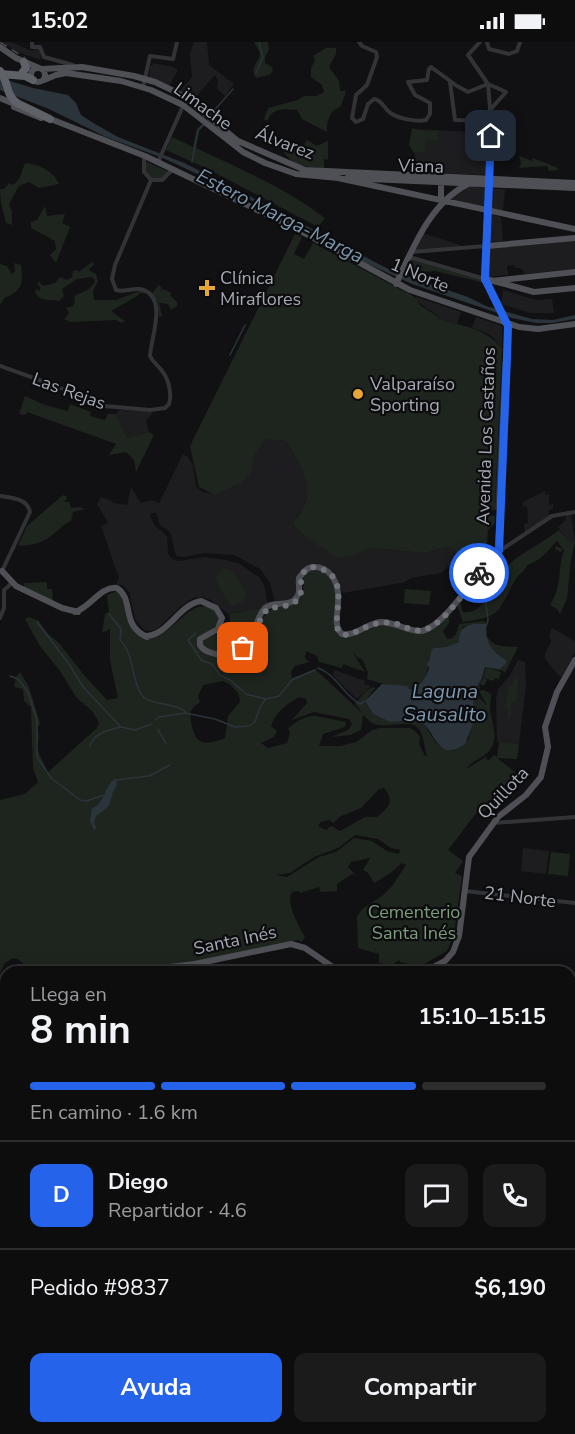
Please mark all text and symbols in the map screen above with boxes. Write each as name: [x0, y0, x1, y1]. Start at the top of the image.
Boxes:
text: 15:02: [30, 6, 88, 36]
street label: Limache: [169, 77, 237, 135]
pin: [465, 110, 516, 161]
icon: home: [474, 119, 507, 152]
street label: Álvarez: [252, 121, 318, 165]
street label: Viana: [397, 153, 444, 179]
water label: Estero Marga-Marga: [192, 162, 368, 270]
street label: 1 Norte: [387, 252, 453, 298]
place label: Clínica Miraflores: [220, 266, 301, 311]
marker: Clínica Miraflores: [198, 279, 216, 297]
street label: Avenida Los Castaños: [471, 347, 501, 525]
street label: Las Rejas: [29, 367, 109, 415]
place label: Valparaíso Sporting: [369, 372, 455, 417]
marker: Valparaíso Sporting: [351, 387, 365, 401]
courier: [449, 543, 509, 603]
icon: bike: [463, 557, 496, 590]
pin: [217, 622, 268, 673]
icon: bag: [226, 631, 259, 664]
water label: Laguna Sausalito: [404, 678, 486, 728]
street label: Quillota: [472, 761, 534, 825]
street label: 21 Norte: [483, 881, 557, 913]
park label: Cementerio Santa Inés: [368, 900, 460, 945]
street label: Santa Inés: [191, 919, 279, 961]
text: Llega en: [30, 981, 107, 1008]
text: 15:10–15:15: [418, 1002, 546, 1032]
text: 8 min: [30, 1004, 131, 1057]
text: En camino · 1.6 km: [30, 1099, 198, 1126]
button: chat: [405, 1164, 468, 1227]
button: phone: [483, 1164, 546, 1227]
text: Diego: [108, 1167, 168, 1197]
text: D: [53, 1180, 70, 1210]
text: Repartidor · 4.6: [108, 1197, 247, 1224]
text: Pedido #9837: [30, 1273, 170, 1303]
text: $6,190: [475, 1273, 546, 1303]
button: Ayuda: [30, 1353, 282, 1422]
button: Compartir: [294, 1353, 546, 1422]

